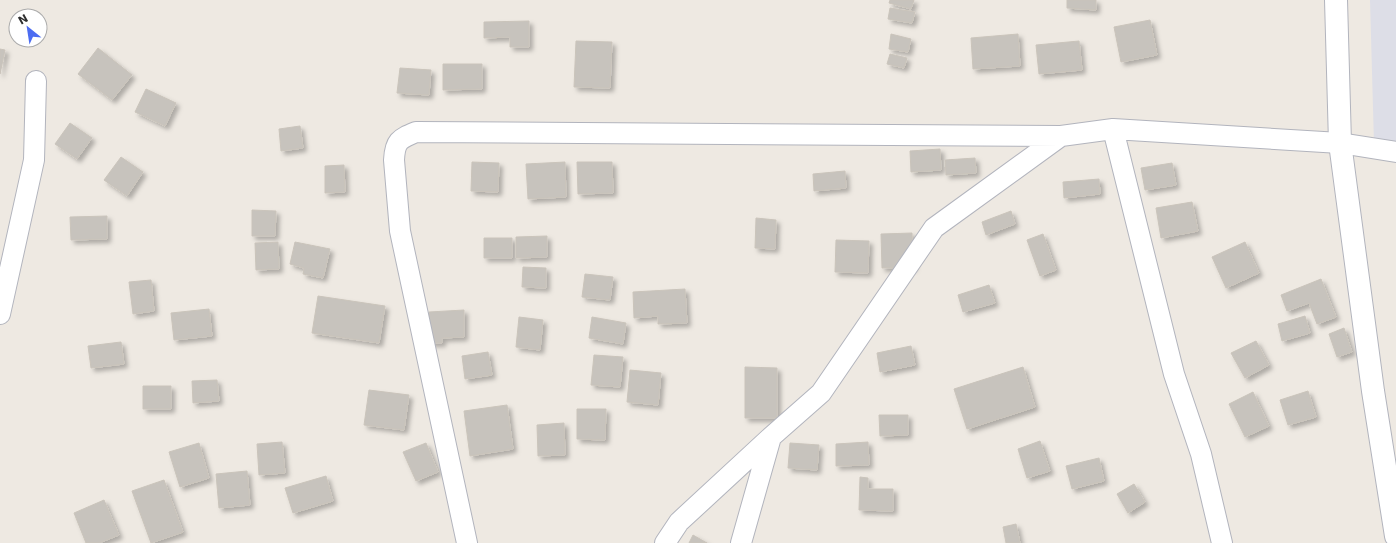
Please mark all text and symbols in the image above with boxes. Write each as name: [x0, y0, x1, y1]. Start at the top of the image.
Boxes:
north arrow: [8, 8, 48, 48]
text: N: [16, 12, 30, 28]

